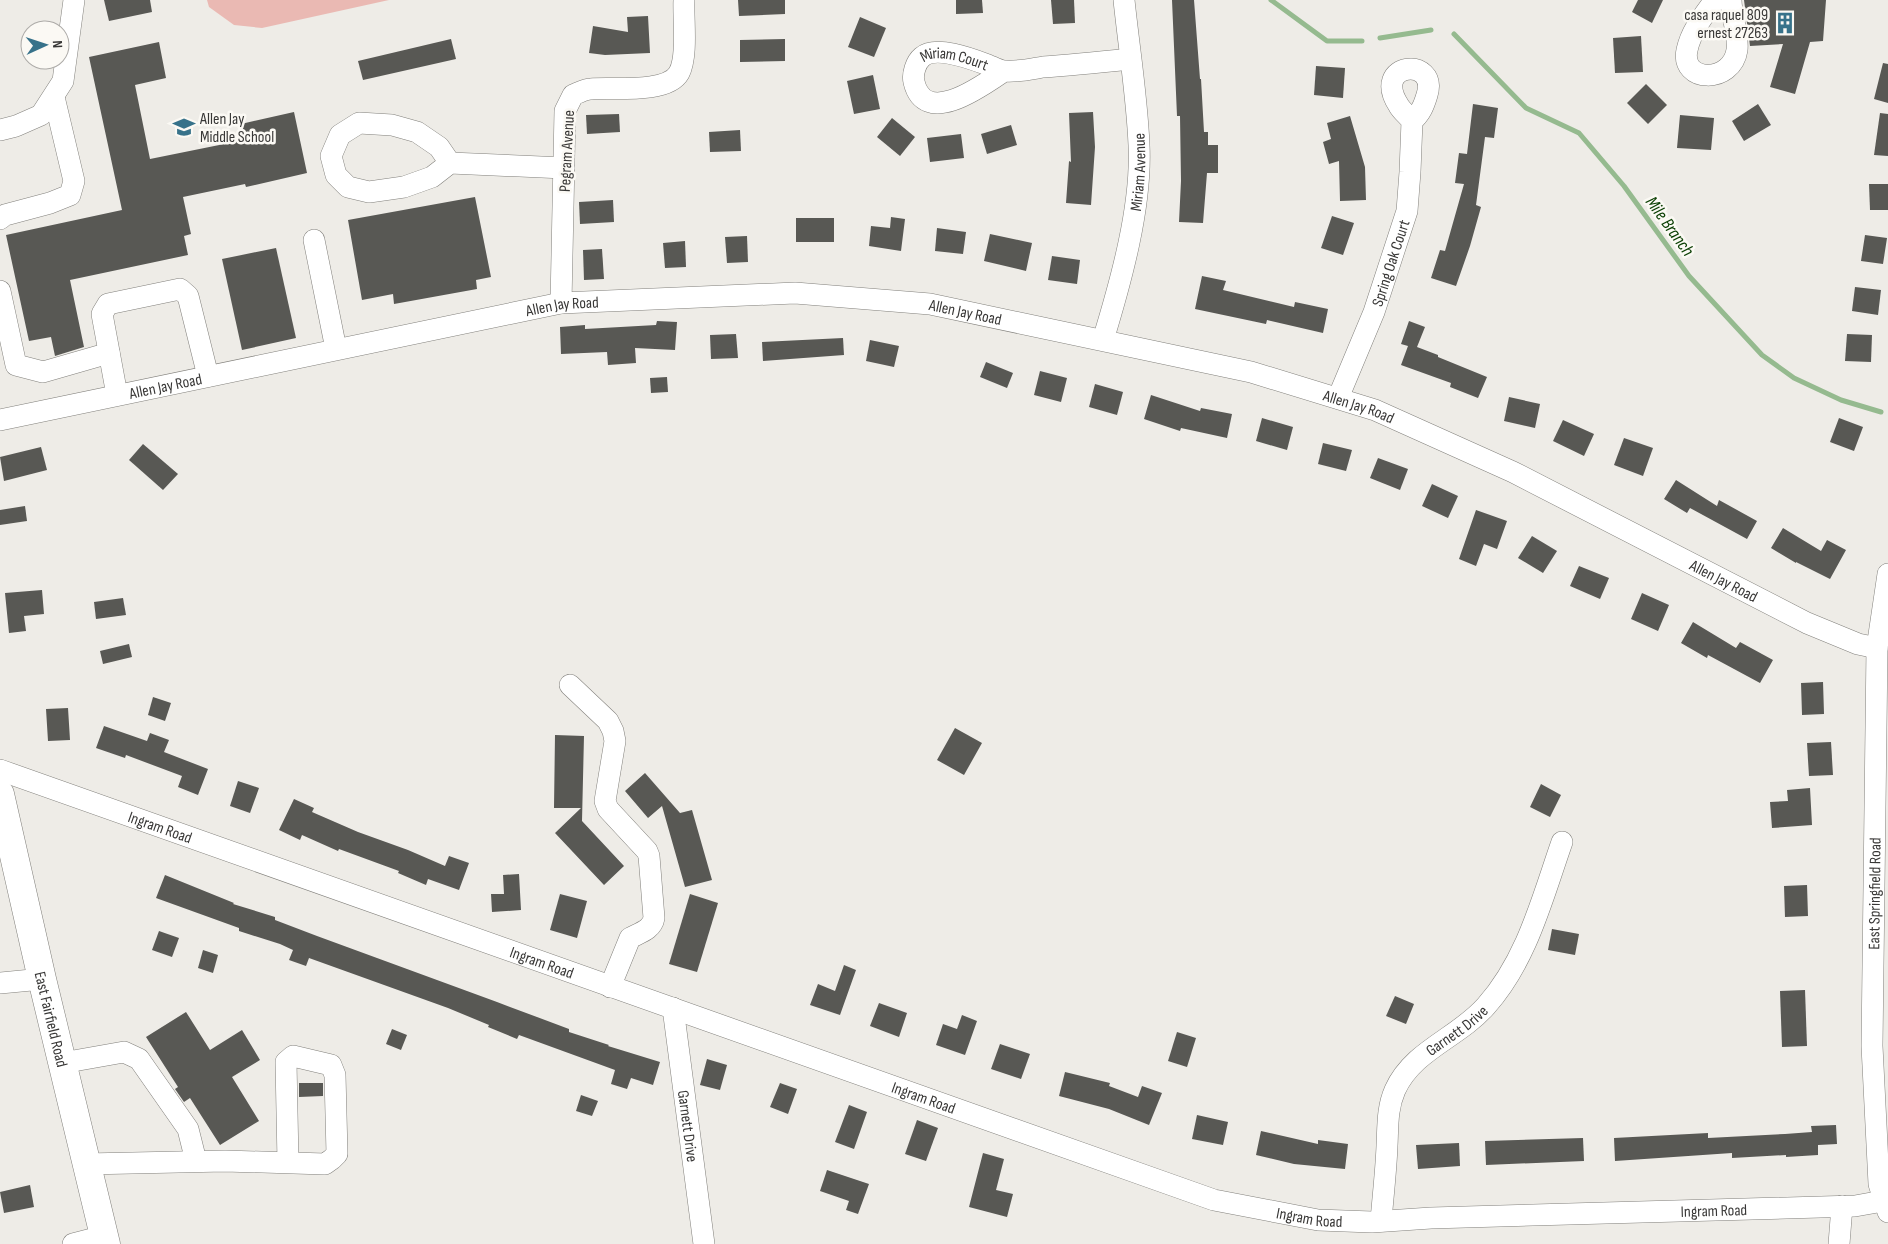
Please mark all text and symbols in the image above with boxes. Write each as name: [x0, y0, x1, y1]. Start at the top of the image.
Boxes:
place label: casa raquel 809 ernest 27263: [1684, 6, 1768, 43]
building icon: casa raquel 809 ernest 27263: [1772, 10, 1798, 36]
north arrow: [20, 20, 70, 70]
text: N: [49, 40, 66, 49]
street label: Miriam Court: [917, 44, 991, 75]
place label: Allen Jay Middle School: [199, 110, 274, 147]
street label: Pegram Avenue: [556, 110, 579, 193]
school or university icon: Allen Jay Middle School: [171, 114, 197, 140]
street label: Miriam Avenue: [1127, 133, 1150, 213]
water label: Mile Branch: [1641, 192, 1699, 261]
street label: Spring Oak Court: [1368, 217, 1415, 309]
street label: Allen Jay Road: [523, 293, 599, 321]
street label: Allen Jay Road: [926, 296, 1003, 330]
street label: Allen Jay Road: [127, 370, 204, 404]
street label: Allen Jay Road: [1320, 386, 1397, 428]
street label: Allen Jay Road: [1685, 556, 1760, 607]
street label: Ingram Road: [125, 808, 194, 848]
street label: East Springfield Road: [1865, 837, 1886, 950]
street label: Ingram Road: [507, 943, 576, 983]
street label: East Fairfield Road: [30, 970, 71, 1069]
street label: Garnett Drive: [1423, 1002, 1492, 1061]
street label: Ingram Road: [889, 1079, 958, 1119]
street label: Garnett Drive: [673, 1089, 701, 1163]
street label: Ingram Road: [1680, 1201, 1747, 1222]
street label: Ingram Road: [1275, 1204, 1343, 1232]

